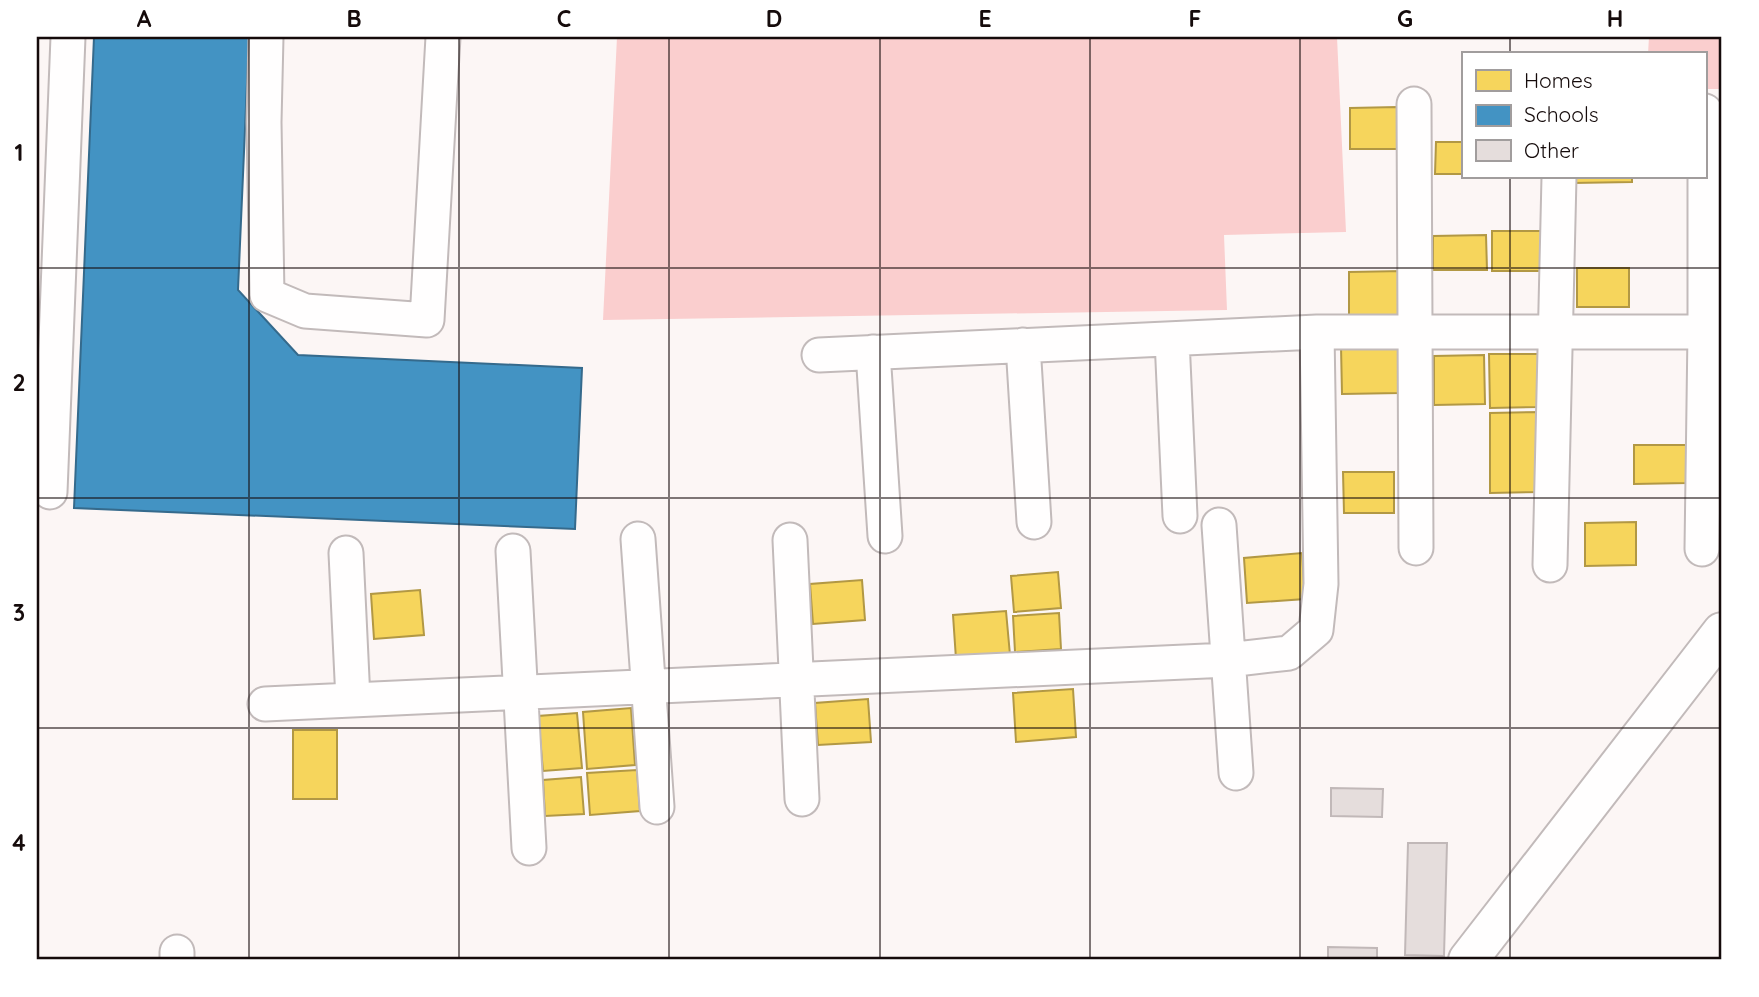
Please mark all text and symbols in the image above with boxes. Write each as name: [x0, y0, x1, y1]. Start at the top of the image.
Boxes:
text: A: [137, 4, 152, 33]
text: B: [346, 4, 362, 33]
text: C: [557, 4, 571, 33]
text: D: [766, 4, 782, 33]
text: E: [978, 4, 992, 33]
text: F: [1189, 4, 1201, 33]
text: G: [1397, 4, 1413, 33]
text: H: [1607, 4, 1623, 33]
legend: [1462, 52, 1706, 178]
text: Homes: [1524, 67, 1593, 93]
text: Schools: [1524, 101, 1599, 127]
text: Other: [1524, 137, 1579, 163]
text: 1: [15, 138, 23, 167]
text: 2: [12, 368, 26, 397]
text: 3: [13, 598, 25, 627]
text: 4: [12, 828, 26, 857]

